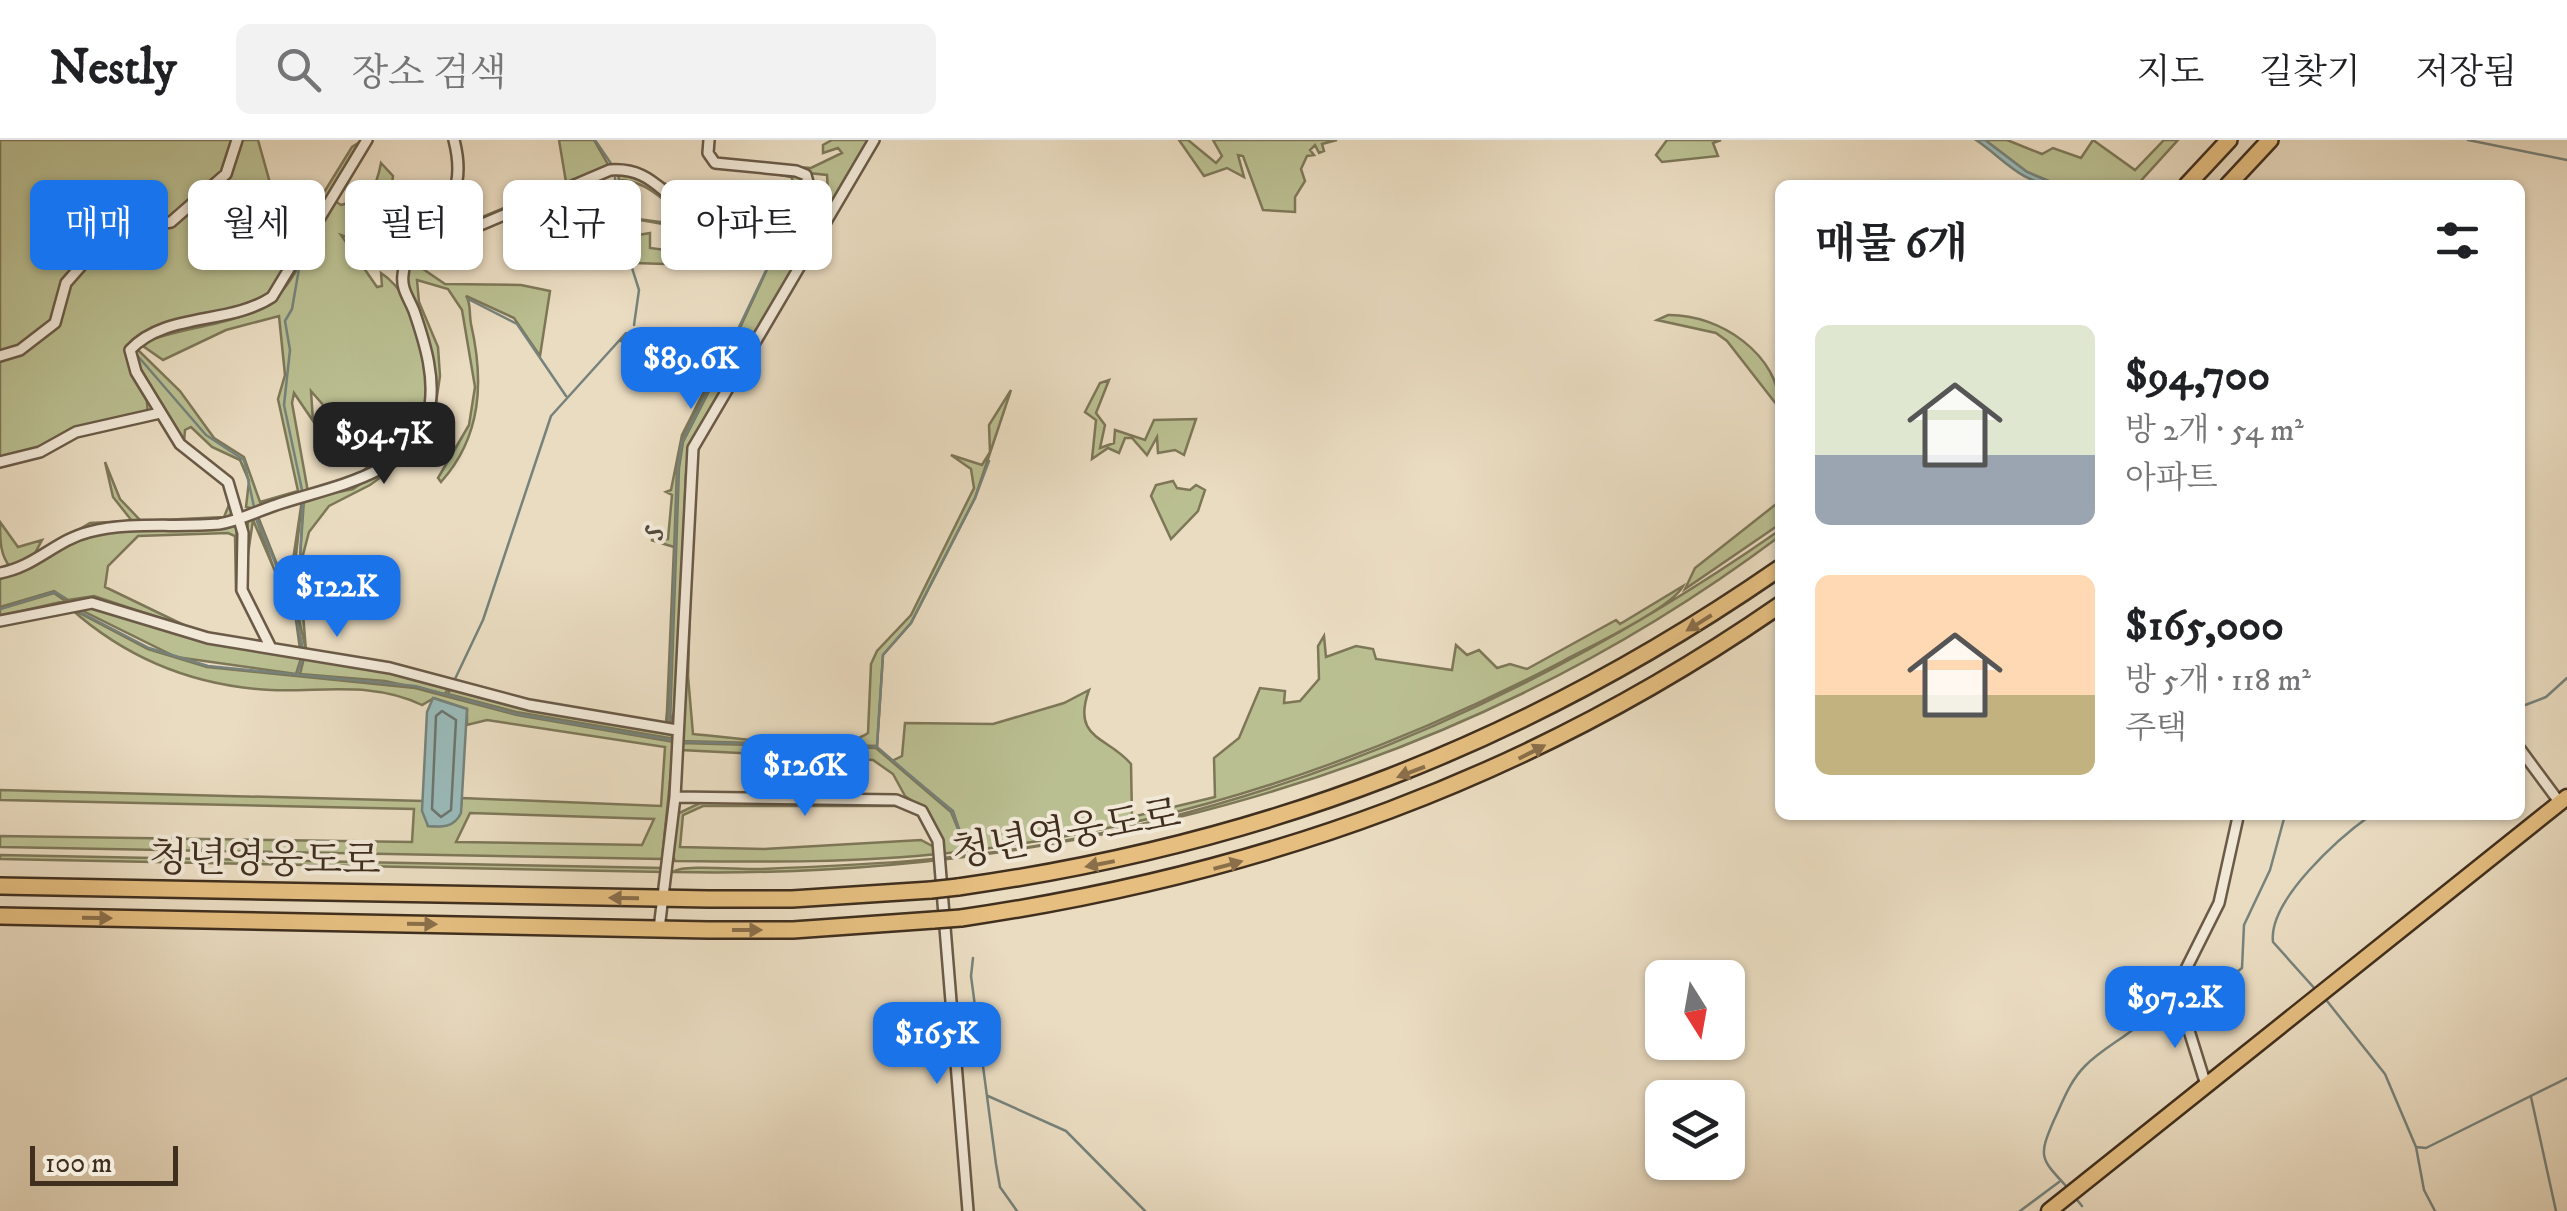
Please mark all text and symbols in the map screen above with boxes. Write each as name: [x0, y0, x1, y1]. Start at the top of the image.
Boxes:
search box: [236, 24, 936, 114]
text: Nestly: [50, 39, 176, 99]
icon: search: [271, 42, 326, 97]
text: 장소 검색: [351, 50, 506, 98]
text: 지도: [2137, 51, 2204, 95]
text: 길찾기: [2259, 51, 2361, 95]
text: 저장됨: [2416, 51, 2517, 95]
chip: 매매: [30, 180, 168, 270]
chip: 월세: [188, 180, 325, 270]
chip: 필터: [345, 180, 483, 270]
chip: 신규: [503, 180, 641, 270]
chip: 아파트: [661, 180, 832, 270]
icon: filters: [2430, 213, 2485, 268]
text: 매물 6개: [1815, 219, 1968, 271]
pin: $89.6K: [610, 327, 772, 412]
text: $89.6K: [643, 339, 739, 379]
text: $94,700: [2125, 351, 2270, 403]
icon: home: [1895, 365, 2015, 485]
pin: $94.7K: [303, 402, 465, 487]
text: 방 2개 · 54 m²: [2125, 411, 2304, 451]
text: $94.7K: [335, 414, 433, 454]
text: 아파트: [2125, 459, 2218, 499]
water label: s: [625, 524, 677, 541]
pin: $122K: [267, 555, 407, 640]
text: $122K: [295, 567, 379, 607]
text: $165,000: [2125, 601, 2284, 653]
one-way arrow: [1685, 614, 1713, 631]
icon: home: [1895, 615, 2015, 735]
text: 방 5개 · 118 m²: [2125, 661, 2311, 701]
text: 주택: [2125, 709, 2187, 749]
pin: $126K: [735, 734, 875, 819]
one-way arrow: [1517, 743, 1546, 760]
text: $126K: [763, 746, 847, 786]
one-way arrow: [1395, 764, 1425, 780]
street label: 청년영웅도로: [948, 790, 1185, 880]
street label: 청년영웅도로: [149, 834, 381, 888]
one-way arrow: [1084, 857, 1115, 872]
one-way arrow: [1213, 857, 1244, 872]
one-way arrow: [608, 889, 640, 905]
one-way arrow: [82, 910, 114, 926]
one-way arrow: [407, 917, 439, 933]
one-way arrow: [732, 922, 764, 938]
north arrow: [1645, 960, 1745, 1060]
map controls: [1645, 960, 1745, 1180]
pin: $97.2K: [2094, 966, 2256, 1051]
text: $97.2K: [2127, 978, 2223, 1018]
pin: $165K: [867, 1002, 1007, 1087]
text: $165K: [895, 1014, 979, 1054]
button: layers: [1645, 1080, 1745, 1180]
scale bar: [30, 1141, 178, 1186]
text: 100 m: [45, 1146, 112, 1181]

